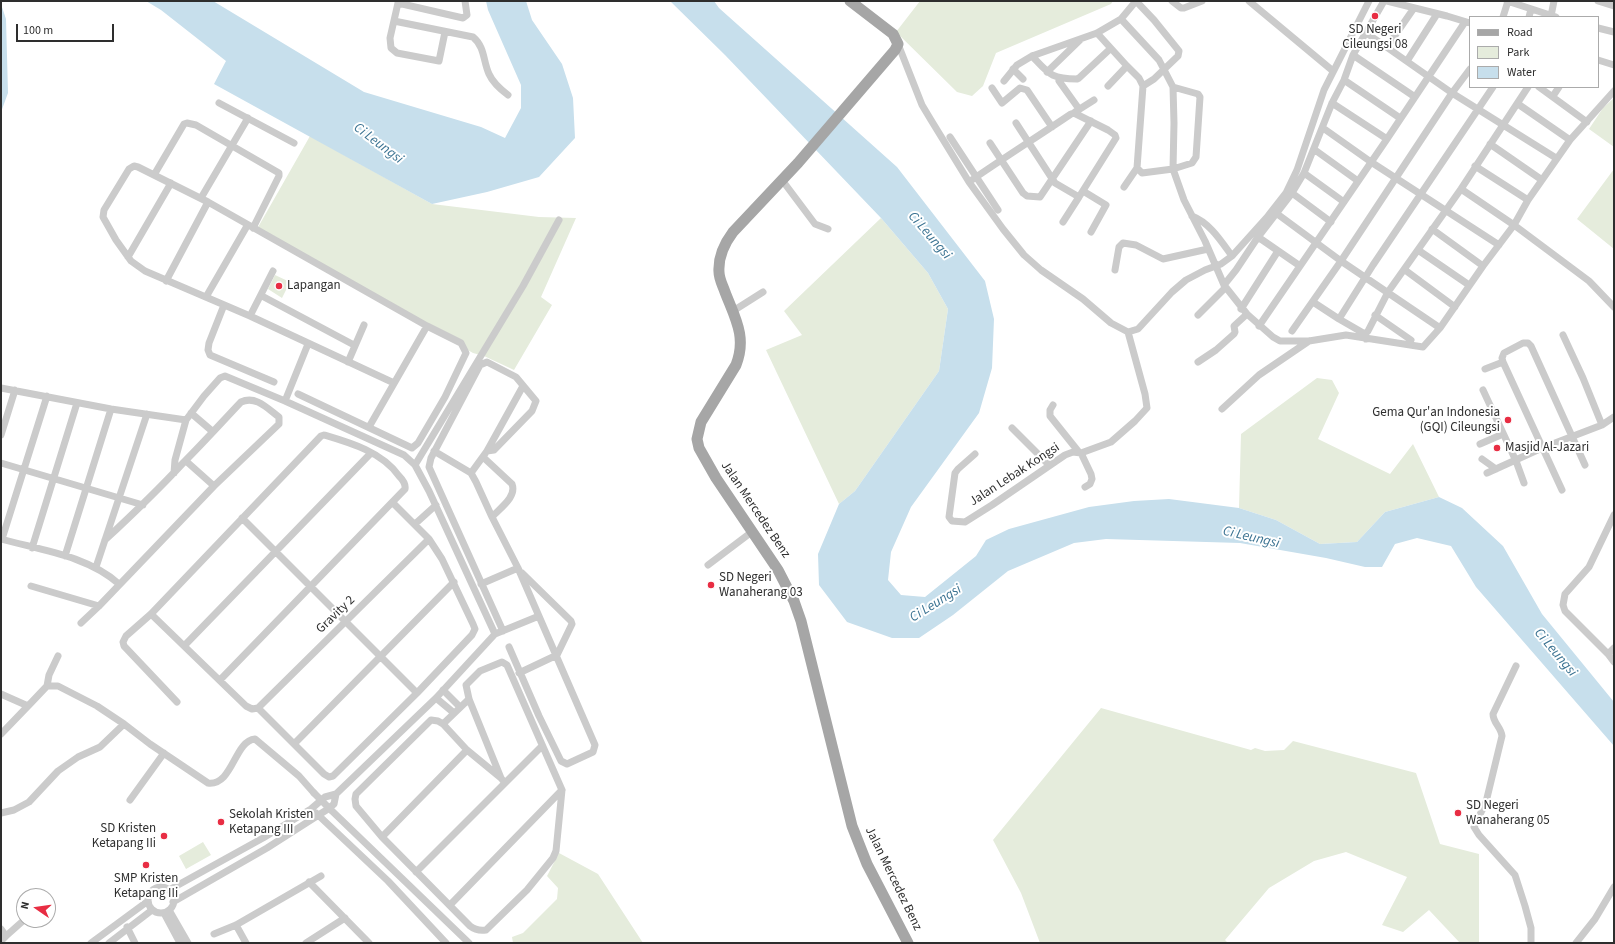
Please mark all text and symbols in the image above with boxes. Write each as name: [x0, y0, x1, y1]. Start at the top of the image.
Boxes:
marker: SD Negeri Cileungsi 08: [1370, 11, 1380, 21]
scale bar: [18, 16, 116, 42]
legend: [1469, 16, 1599, 88]
text: 100 m: [23, 22, 53, 39]
place label: SD Negeri Cileungsi 08: [1342, 22, 1408, 53]
text: Road: [1507, 24, 1533, 41]
text: Park: [1507, 44, 1529, 61]
text: Water: [1507, 64, 1536, 81]
water label: Ci Leungsi: [350, 120, 406, 168]
water label: Ci Leungsi: [904, 209, 954, 263]
place label: Lapangan: [287, 278, 341, 294]
marker: Lapangan: [274, 281, 284, 291]
place label: Gema Qur'an Indonesia (GQI) Cileungsi: [1372, 405, 1500, 436]
marker: Gema Qur'an Indonesia (GQI) Cileungsi: [1503, 415, 1513, 425]
street label: Jalan Lebak Kongsi: [967, 440, 1063, 510]
place label: Masjid Al-Jazari: [1505, 440, 1589, 456]
marker: Masjid Al-Jazari: [1492, 443, 1502, 453]
street label: Jalan Mercedez Benz: [717, 459, 793, 561]
water label: Ci Leungsi: [1221, 523, 1281, 553]
place label: SD Negeri Wanaherang 03: [719, 570, 803, 601]
marker: SD Negeri Wanaherang 03: [706, 580, 716, 590]
water label: Ci Leungsi: [907, 582, 965, 626]
street label: Gravity 2: [313, 593, 359, 637]
water label: Ci Leungsi: [1530, 625, 1580, 681]
place label: SD Negeri Wanaherang 05: [1466, 798, 1550, 829]
place label: Sekolah Kristen Ketapang III: [229, 807, 313, 838]
marker: SD Negeri Wanaherang 05: [1453, 808, 1463, 818]
marker: Sekolah Kristen Ketapang III: [216, 817, 226, 827]
place label: SD Kristen Ketapang IIi: [92, 821, 156, 852]
street label: Jalan Mercedez Benz: [861, 825, 925, 933]
marker: SD Kristen Ketapang IIi: [159, 831, 169, 841]
marker: SMP Kristen Ketapang IIi: [141, 860, 151, 870]
place label: SMP Kristen Ketapang IIi: [114, 871, 178, 902]
north arrow: [16, 888, 56, 928]
text: N: [17, 900, 33, 911]

